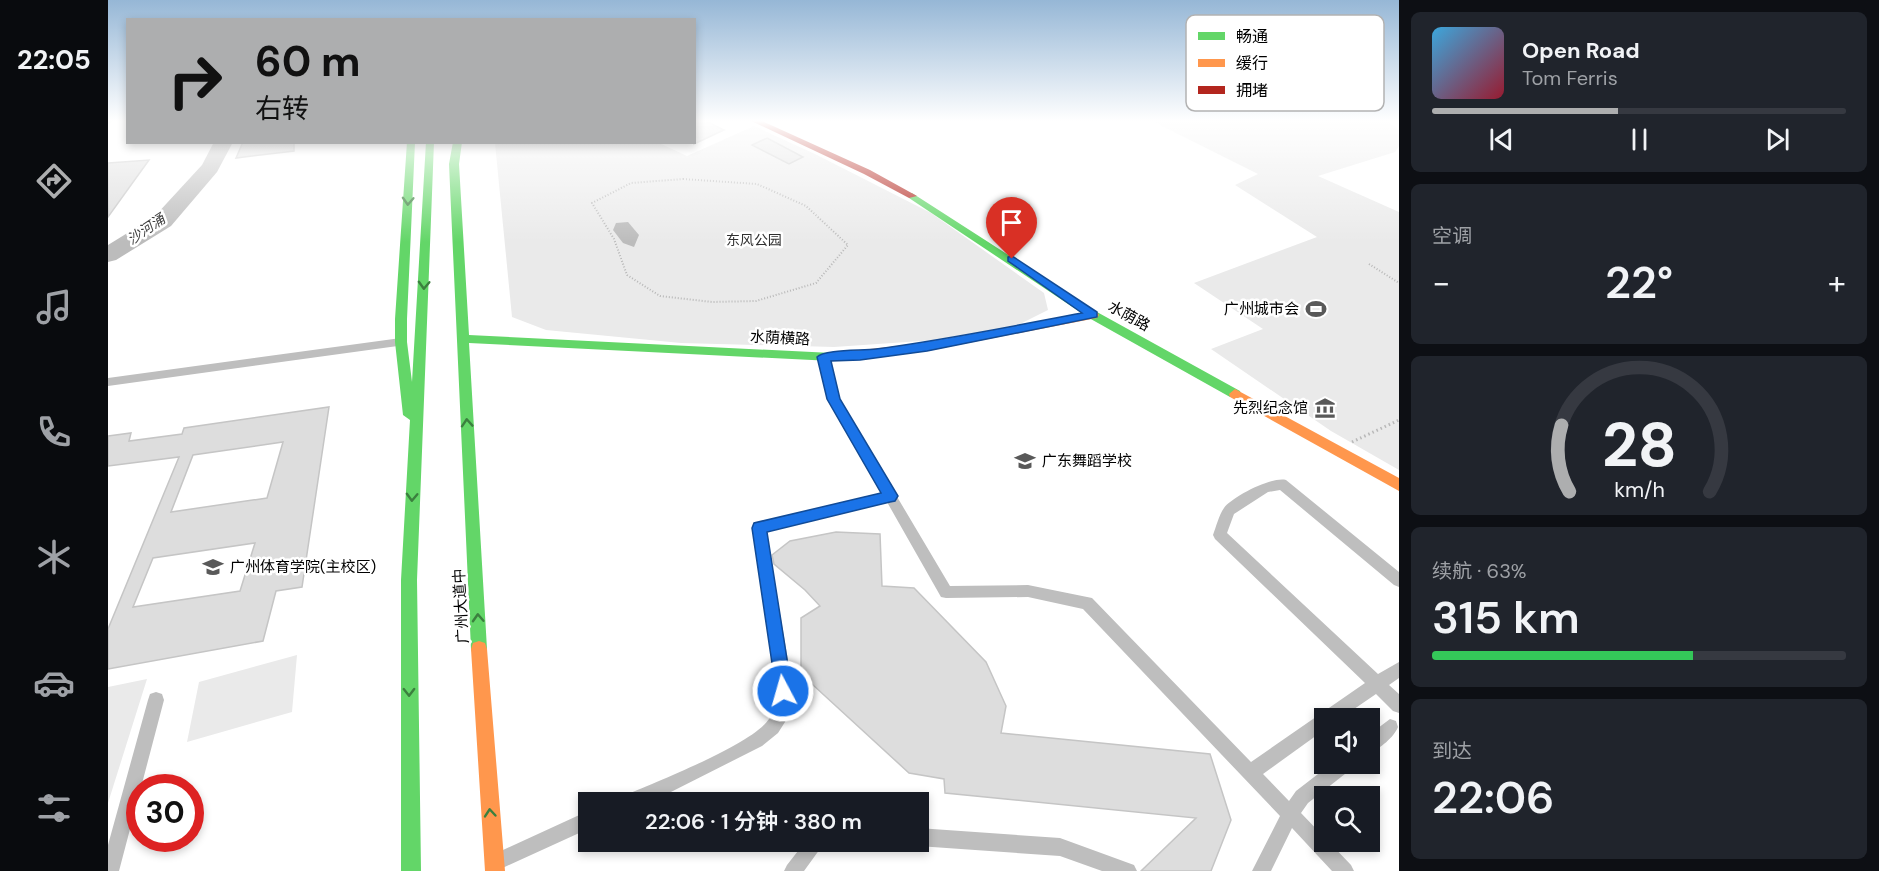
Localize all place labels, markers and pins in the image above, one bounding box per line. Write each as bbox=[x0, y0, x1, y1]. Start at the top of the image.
pin bbox=[986, 197, 1037, 259]
sports icon: 广州城市会 bbox=[1304, 297, 1328, 321]
place label: 广州城市会 bbox=[1224, 299, 1299, 319]
museum icon: 先烈纪念馆 bbox=[1313, 396, 1337, 420]
place label: 先烈纪念馆 bbox=[1233, 398, 1308, 418]
school or university icon: 广东舞蹈学校 bbox=[1013, 449, 1037, 473]
place label: 广东舞蹈学校 bbox=[1042, 451, 1132, 471]
school or university icon: 广州体育学院(主校区) bbox=[201, 555, 225, 579]
place label: 广州体育学院(主校区) bbox=[230, 557, 376, 577]

